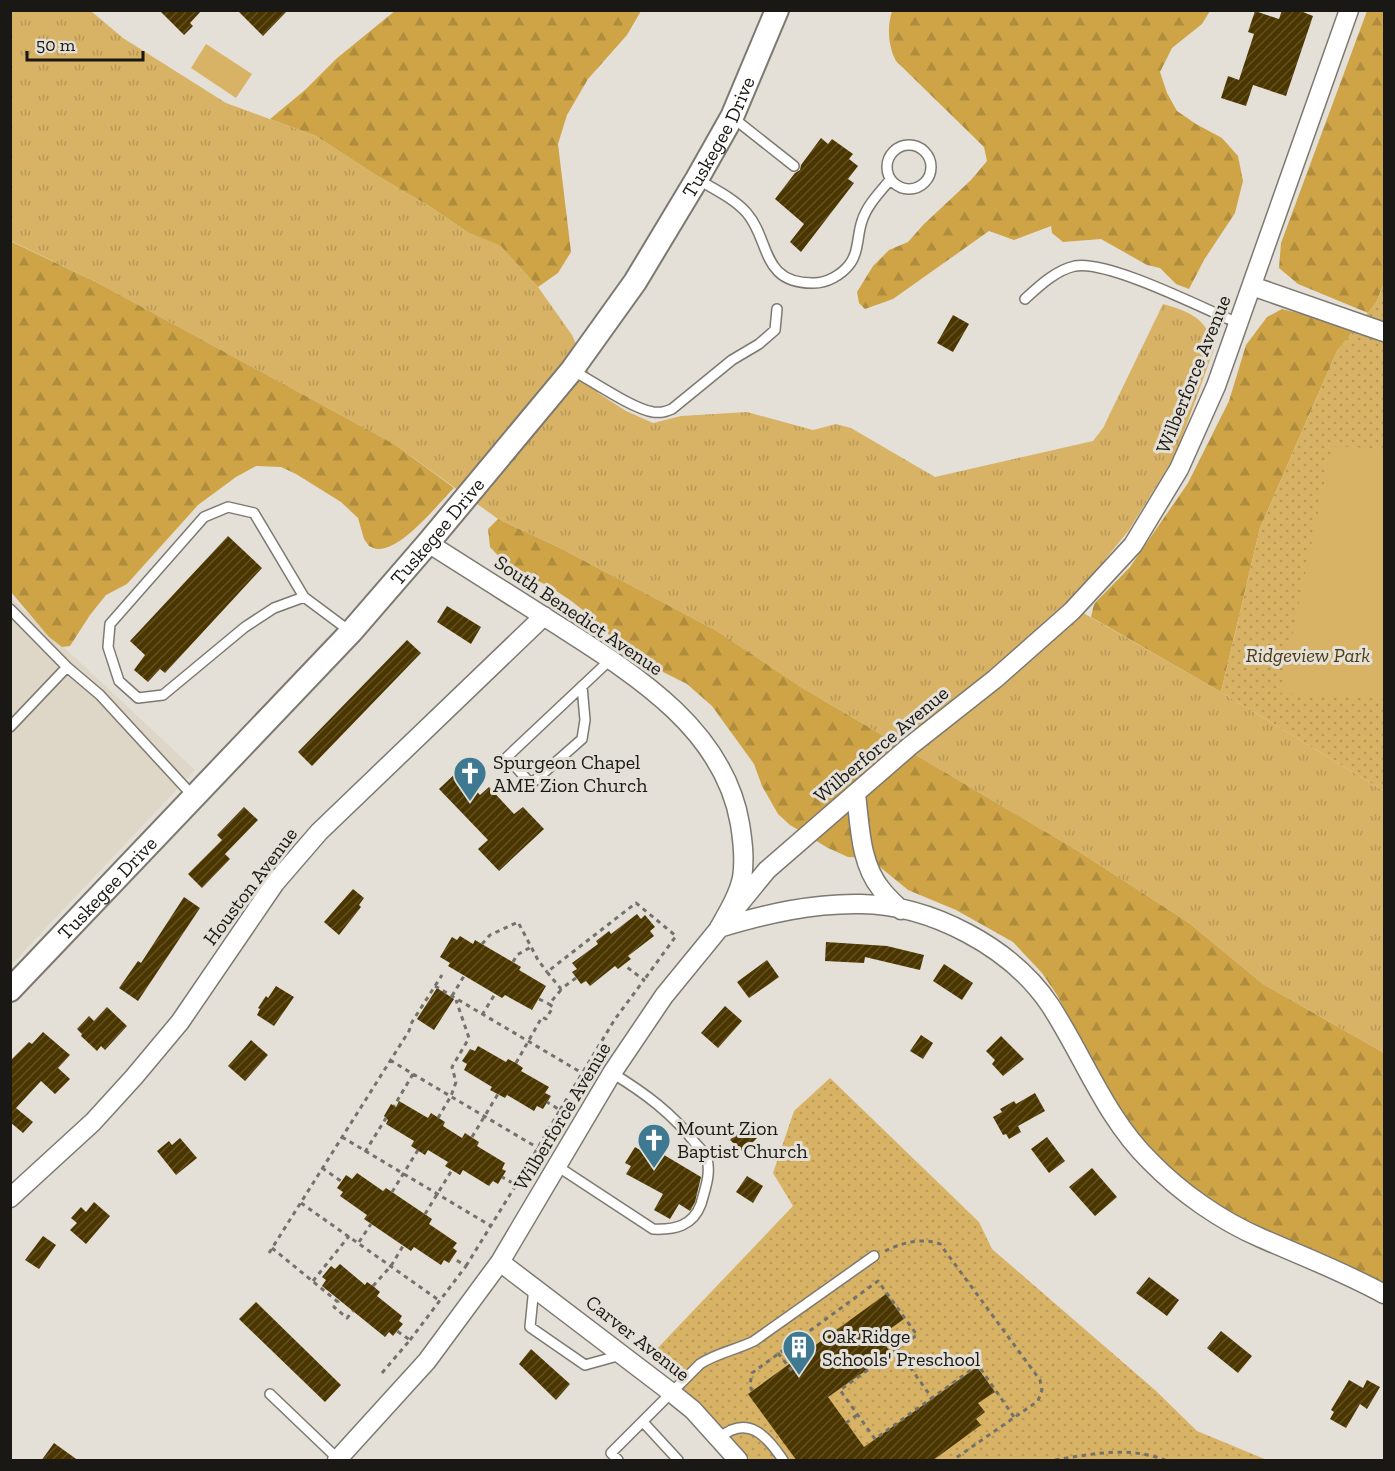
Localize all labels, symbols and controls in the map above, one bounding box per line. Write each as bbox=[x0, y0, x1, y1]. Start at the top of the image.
scale bar bbox=[27, 24, 142, 62]
text: 50 m bbox=[36, 34, 76, 56]
street label: Tuskegee Drive bbox=[677, 73, 760, 202]
street label: Wilberforce Avenue bbox=[1150, 291, 1236, 457]
street label: Tuskegee Drive bbox=[385, 473, 489, 590]
street label: South Benedict Avenue bbox=[490, 550, 668, 680]
park label: Ridgeview Park bbox=[1246, 643, 1370, 667]
street label: Wilberforce Avenue bbox=[809, 681, 953, 807]
place label: Spurgeon Chapel AME Zion Church bbox=[493, 750, 648, 797]
church icon: Spurgeon Chapel AME Zion Church bbox=[452, 755, 488, 802]
street label: Houston Avenue bbox=[198, 822, 302, 950]
street label: Tuskegee Drive bbox=[53, 831, 162, 944]
street label: Wilberforce Avenue bbox=[508, 1038, 616, 1194]
place label: Mount Zion Baptist Church bbox=[677, 1116, 808, 1163]
church icon: Mount Zion Baptist Church bbox=[636, 1122, 672, 1169]
street label: Carver Avenue bbox=[581, 1290, 695, 1386]
place label: Oak Ridge Schools' Preschool bbox=[822, 1324, 980, 1371]
building icon: Oak Ridge Schools' Preschool bbox=[781, 1329, 817, 1376]

